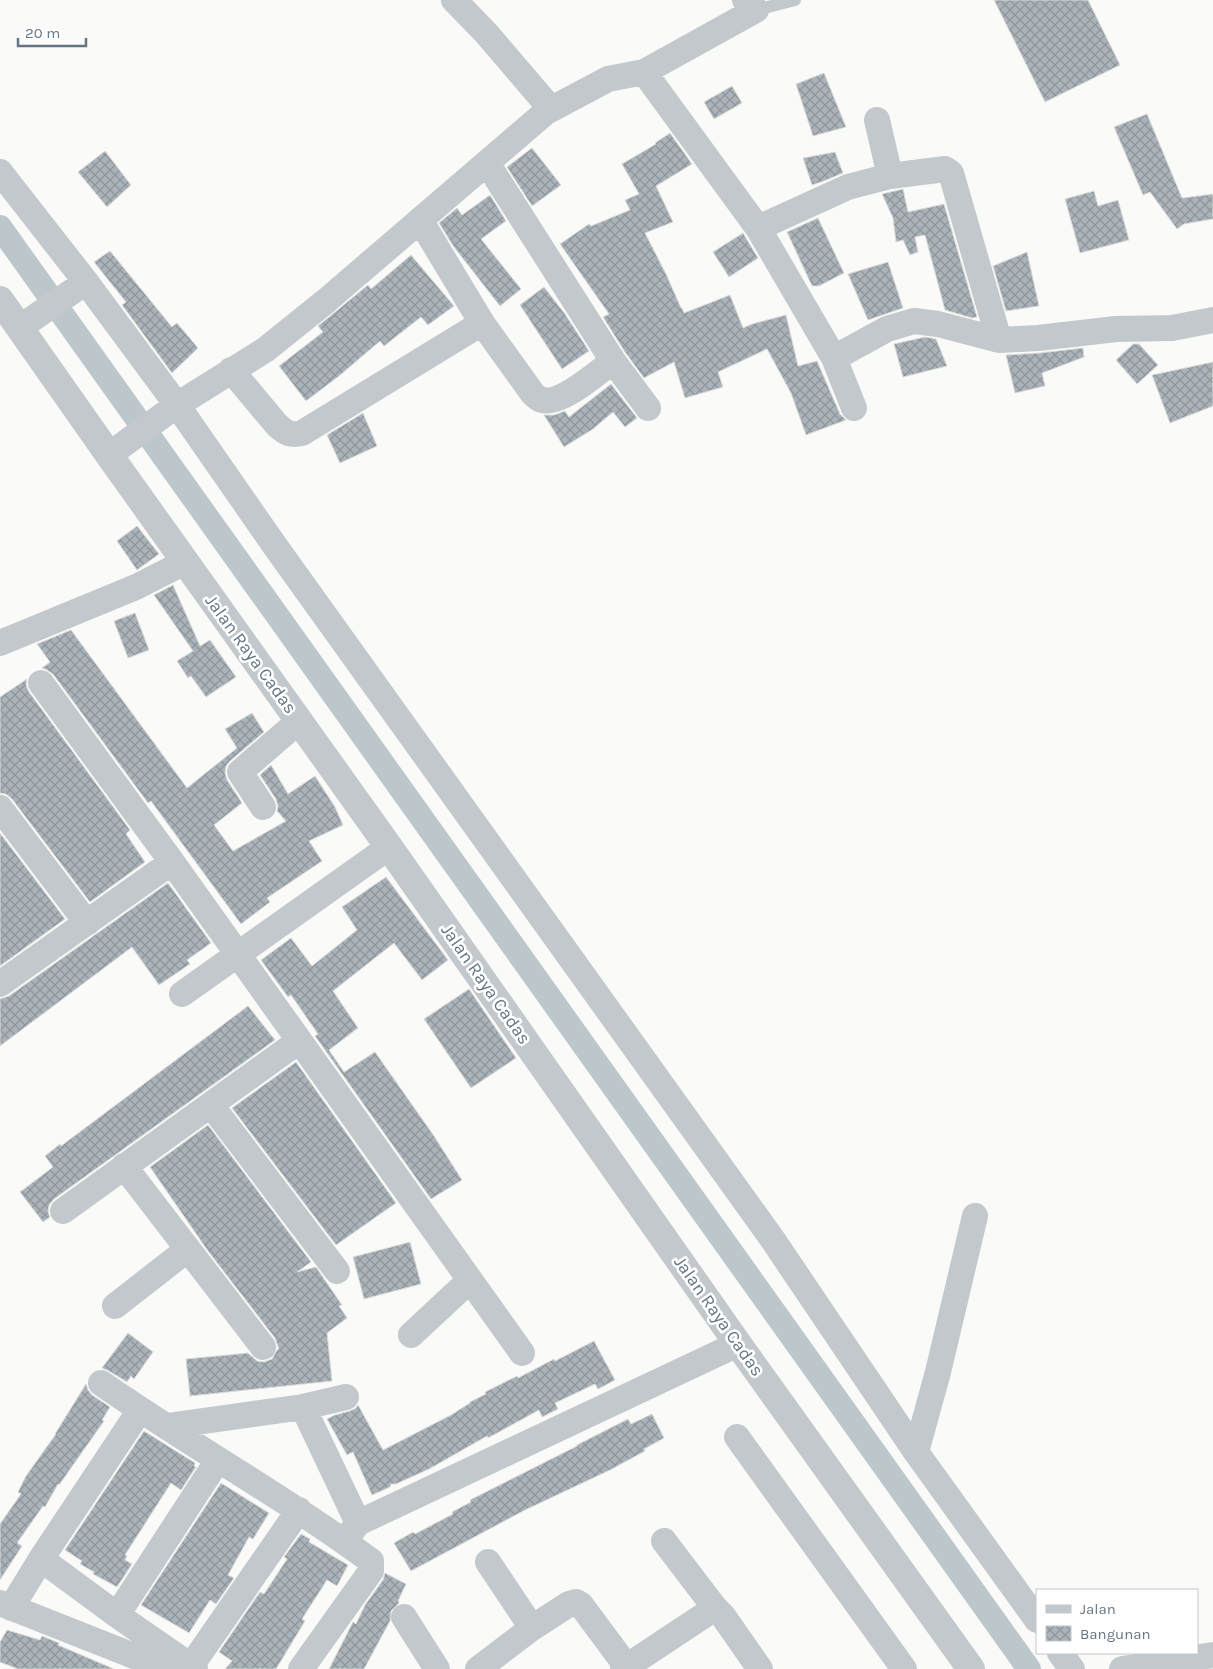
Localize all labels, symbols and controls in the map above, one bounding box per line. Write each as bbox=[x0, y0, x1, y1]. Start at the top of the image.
scale bar bbox=[18, 15, 85, 47]
text: 20 m bbox=[25, 24, 60, 42]
street label: Jalan Raya Cadas bbox=[200, 590, 302, 718]
street label: Jalan Raya Cadas bbox=[436, 920, 536, 1048]
street label: Jalan Raya Cadas bbox=[669, 1252, 769, 1380]
legend bbox=[1036, 1589, 1198, 1654]
text: Jalan bbox=[1080, 1600, 1116, 1618]
text: Bangunan bbox=[1080, 1625, 1151, 1643]

